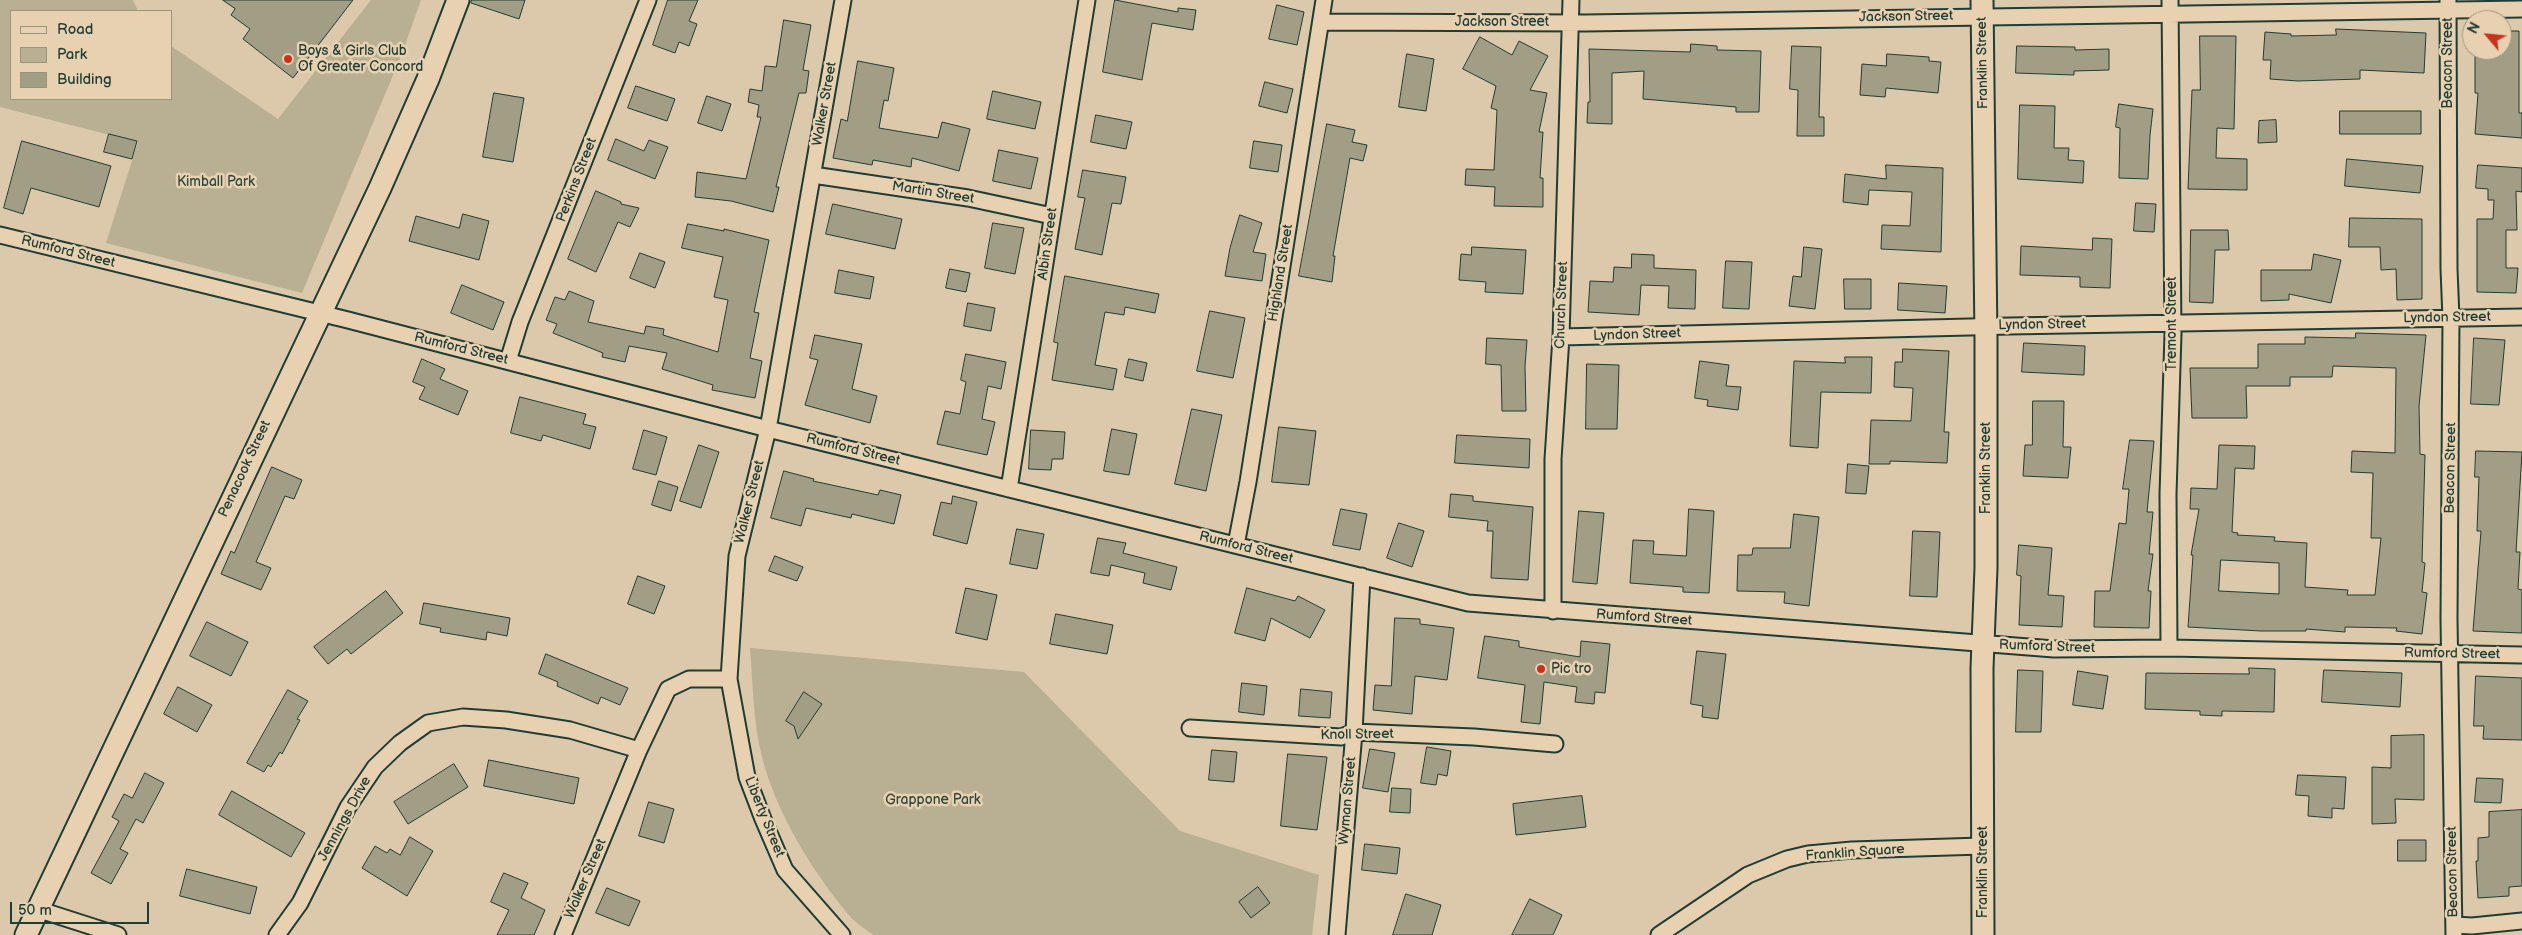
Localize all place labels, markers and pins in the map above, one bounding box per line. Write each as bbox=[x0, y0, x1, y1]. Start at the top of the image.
place label: Boys & Girls Club Of Greater Concord bbox=[298, 43, 423, 75]
marker: Boys & Girls Club Of Greater Concord bbox=[282, 53, 294, 65]
place label: Pic tro bbox=[1551, 661, 1591, 677]
marker: Pic tro bbox=[1535, 663, 1547, 675]

